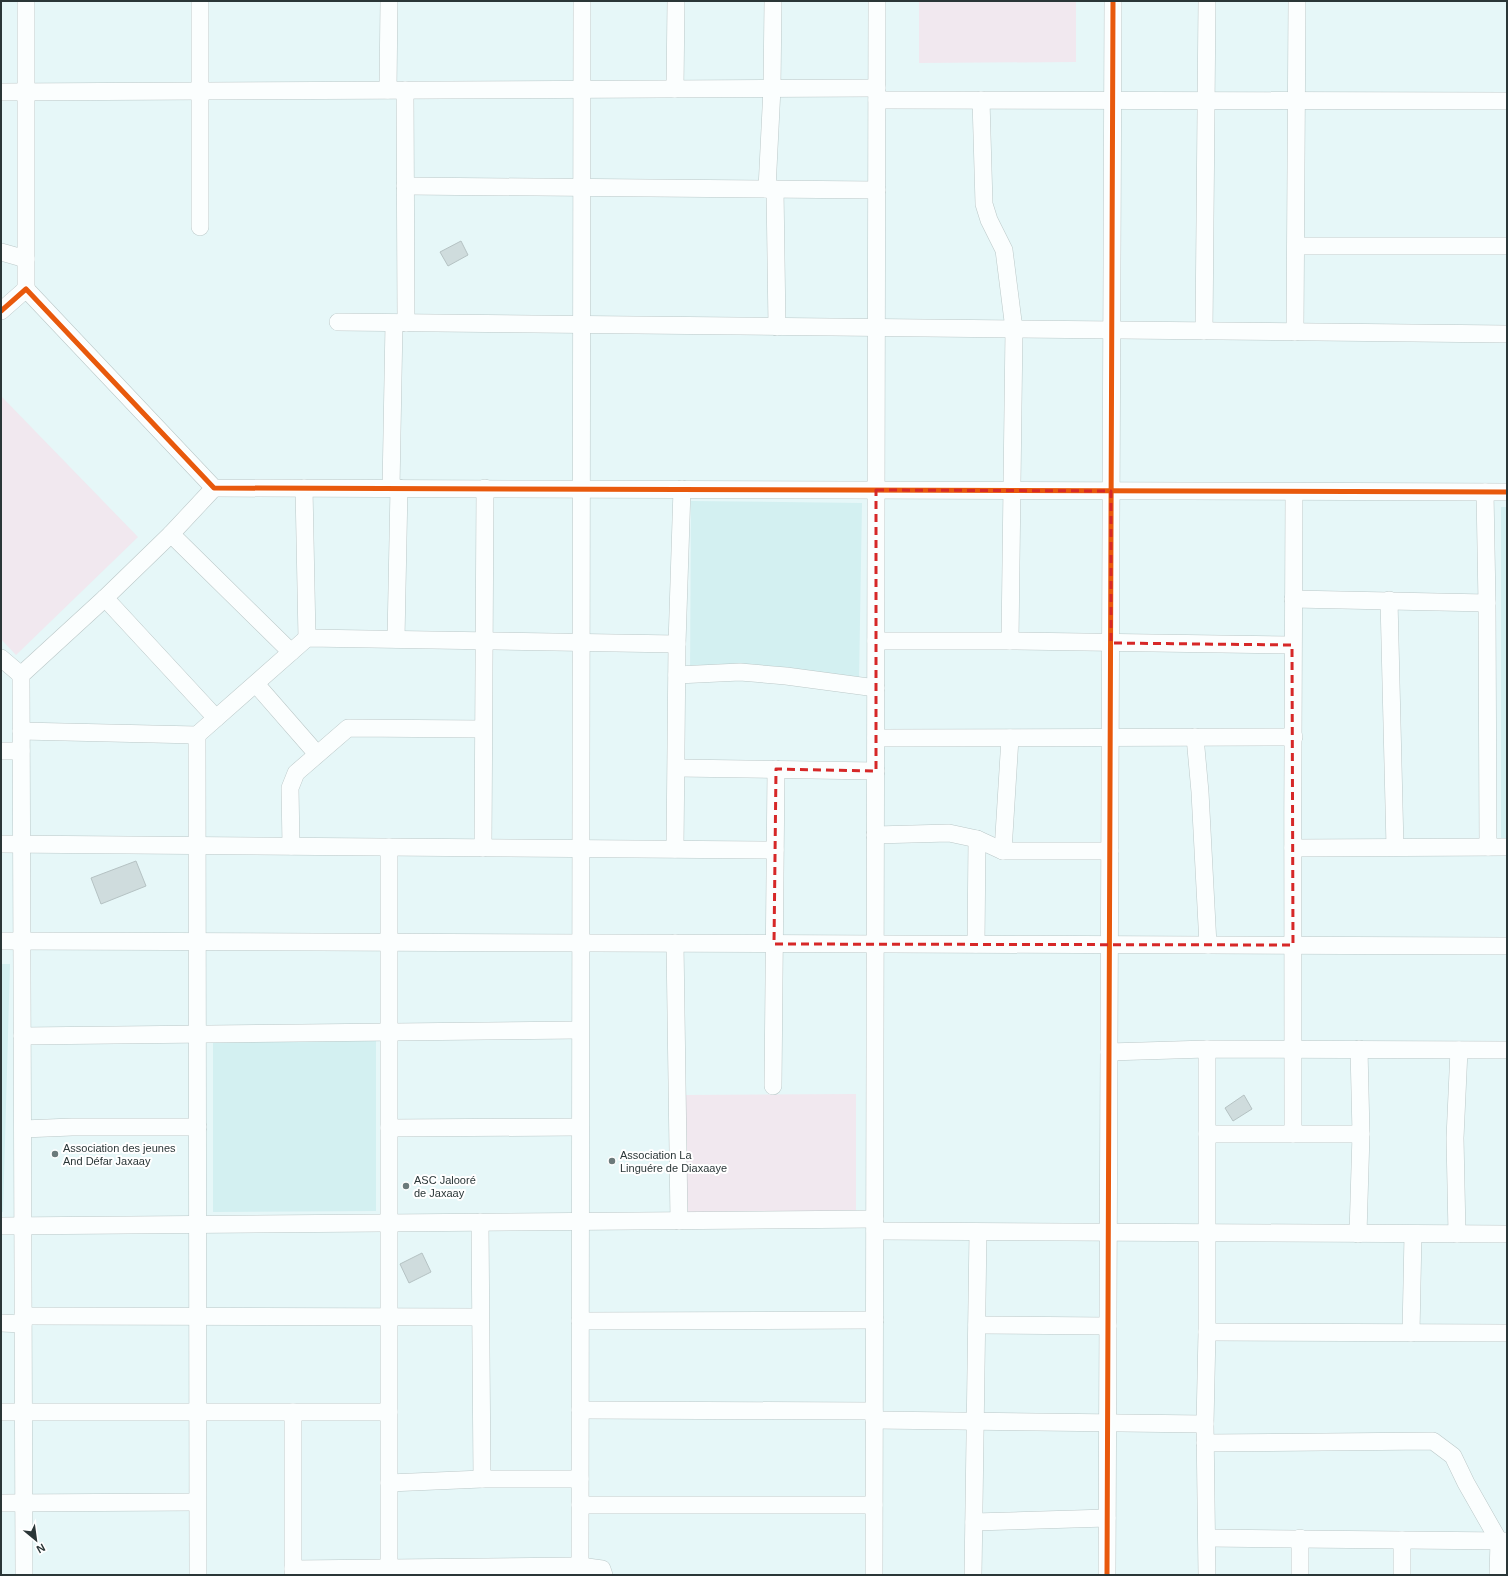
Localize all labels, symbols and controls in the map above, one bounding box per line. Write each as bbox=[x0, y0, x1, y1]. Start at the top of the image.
place label: Association des jeunes And Défar Jaxaay bbox=[63, 1142, 176, 1167]
marker: Association des jeunes And Défar Jaxaay bbox=[50, 1149, 60, 1159]
place label: Association La Linguére de Diaxaaye bbox=[620, 1149, 727, 1174]
marker: Association La Linguére de Diaxaaye bbox=[607, 1156, 617, 1166]
place label: ASC Jalooré de Jaxaay bbox=[414, 1174, 476, 1199]
marker: ASC Jalooré de Jaxaay bbox=[401, 1181, 411, 1191]
north arrow bbox=[16, 1520, 56, 1560]
text: N bbox=[34, 1542, 47, 1556]

